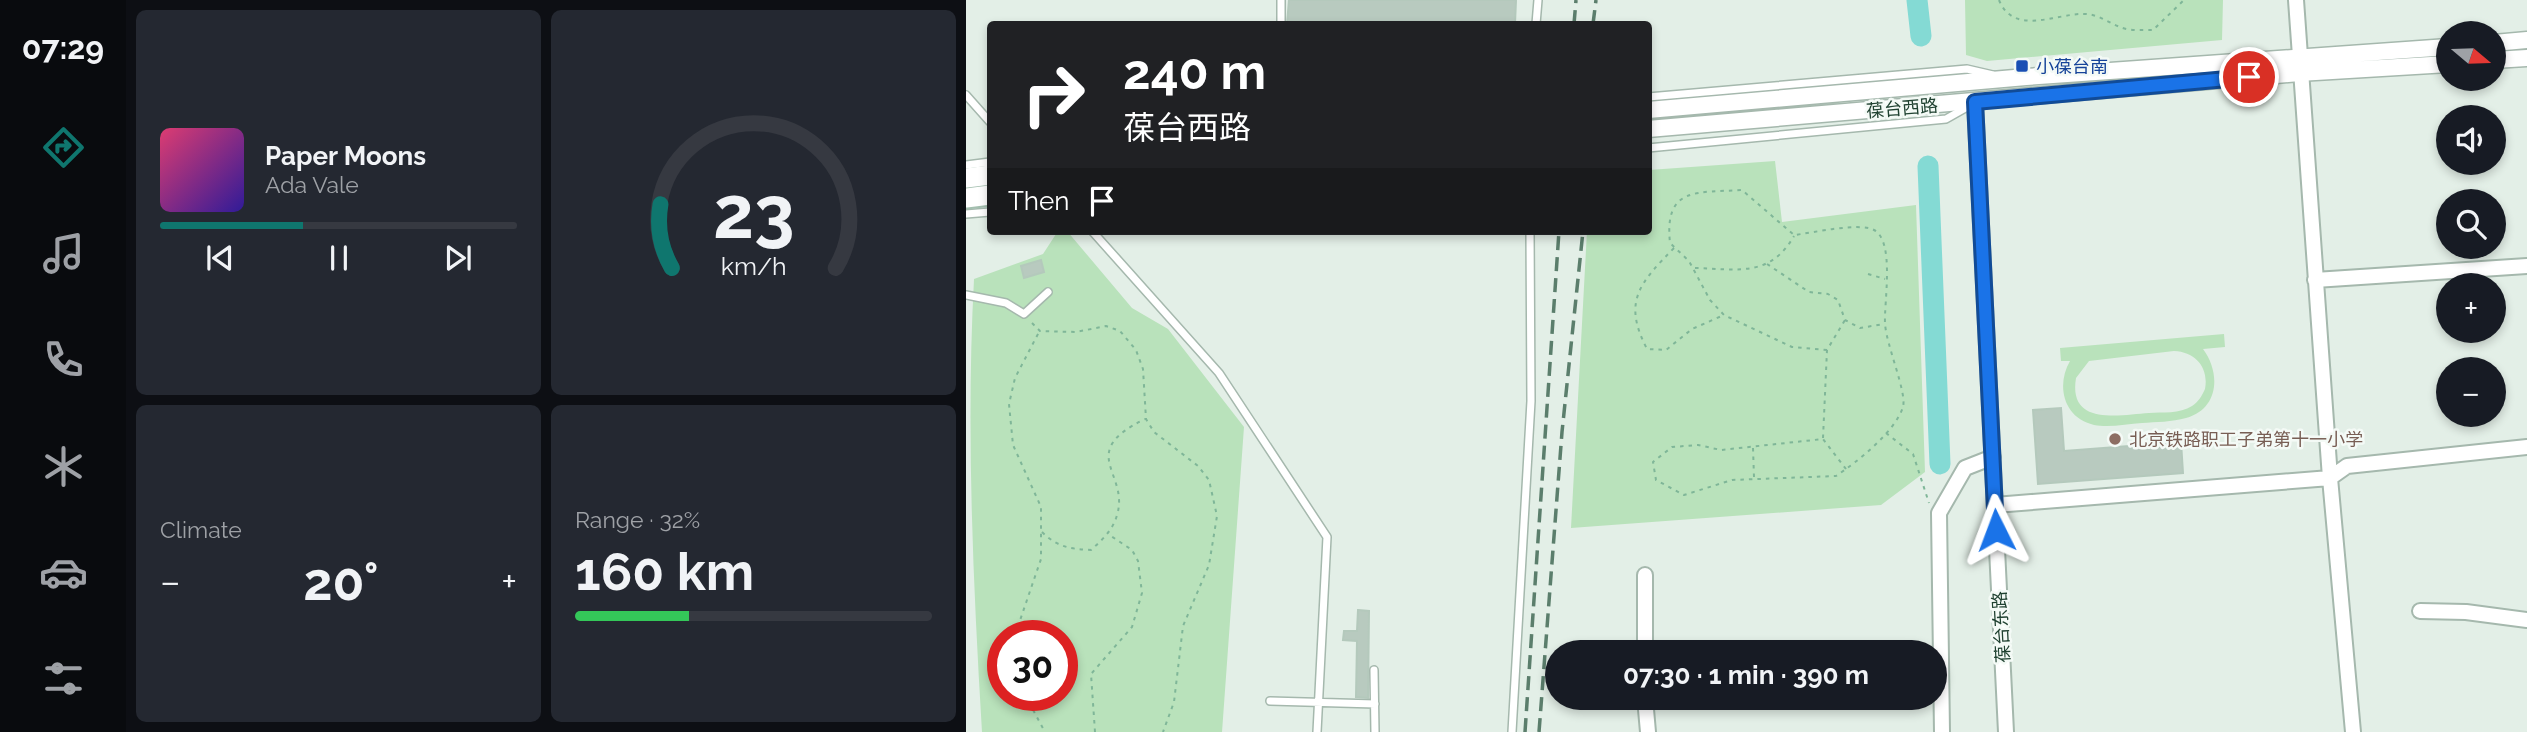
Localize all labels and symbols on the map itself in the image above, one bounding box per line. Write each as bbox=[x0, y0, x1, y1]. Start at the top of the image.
north arrow bbox=[2436, 21, 2506, 91]
pin bbox=[2219, 47, 2279, 107]
place label: 小葆台南 bbox=[2036, 56, 2108, 77]
marker: 小葆台南 bbox=[2014, 58, 2030, 74]
street label: 葆台西路 bbox=[1865, 94, 1939, 122]
place label: 北京铁路职工子弟第十一小学 bbox=[2129, 429, 2363, 450]
marker: 北京铁路职工子弟第十一小学 bbox=[2107, 431, 2123, 447]
position arrow bbox=[1959, 493, 2033, 567]
street label: 葆台东路 bbox=[1989, 590, 2013, 664]
speed limit sign: 30 bbox=[987, 620, 1078, 711]

